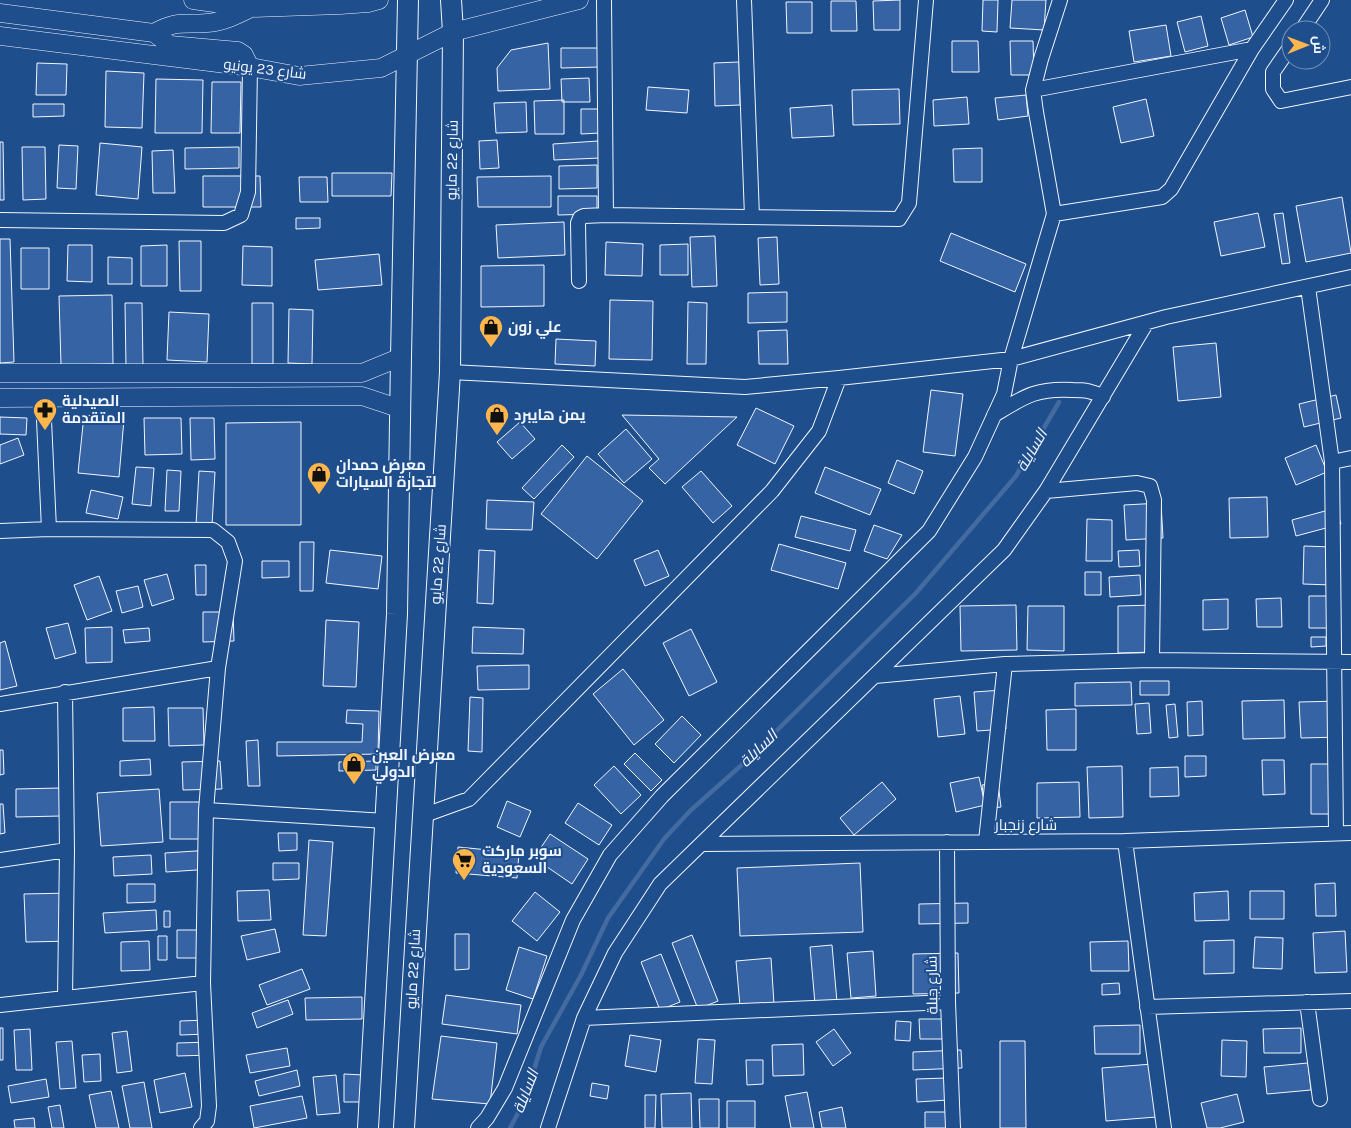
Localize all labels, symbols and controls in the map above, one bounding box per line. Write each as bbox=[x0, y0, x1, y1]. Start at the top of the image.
north arrow bbox=[1281, 20, 1331, 70]
text: ش bbox=[1310, 36, 1327, 54]
street label: شارع 23 يونيو bbox=[222, 55, 308, 85]
street label: شارع 22 مايو bbox=[442, 120, 464, 200]
shop icon: علي زون bbox=[478, 314, 504, 348]
place label: علي زون bbox=[508, 318, 562, 339]
place label: الصيدلية المتقدمة bbox=[62, 392, 126, 427]
pharmacy icon: الصيدلية المتقدمة bbox=[32, 397, 58, 431]
shop icon: يمن هايبرد bbox=[484, 402, 510, 436]
place label: يمن هايبرد bbox=[514, 406, 586, 424]
water label: السايلة bbox=[1012, 424, 1052, 475]
place label: معرض حمدان لتجارة السيارات bbox=[336, 456, 437, 491]
shop icon: معرض حمدان لتجارة السيارات bbox=[306, 461, 332, 495]
street label: شارع 22 مايو bbox=[426, 523, 452, 605]
water label: السايلة bbox=[735, 725, 783, 771]
place label: معرض العين الدولي bbox=[372, 746, 455, 784]
shop icon: معرض العين الدولي bbox=[341, 751, 367, 785]
street label: شارع زنجبار bbox=[994, 816, 1057, 836]
place label: سوبر ماركت السعودية bbox=[482, 842, 562, 877]
supermarket icon: سوبر ماركت السعودية bbox=[451, 847, 477, 881]
street label: شارع 22 مايو bbox=[402, 928, 426, 1010]
street label: شارع جبلة bbox=[922, 955, 944, 1014]
water label: السايلة bbox=[508, 1065, 543, 1116]

